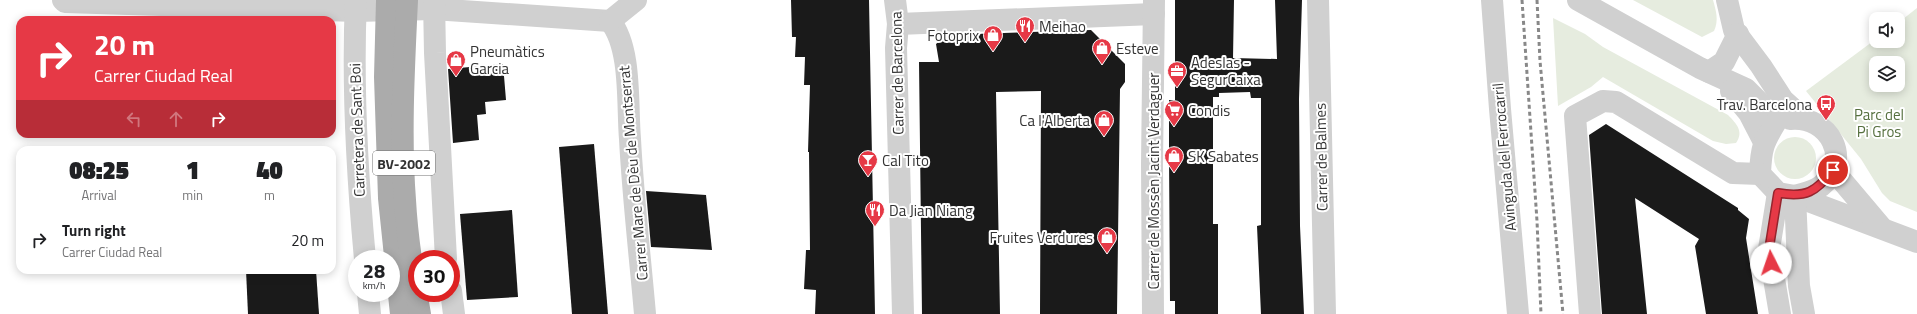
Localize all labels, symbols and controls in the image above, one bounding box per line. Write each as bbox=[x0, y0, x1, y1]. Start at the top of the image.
street label: Carrer de Barcelona bbox=[884, 11, 910, 135]
map controls bbox=[1869, 12, 1905, 92]
button: sound bbox=[1869, 12, 1905, 48]
restaurant icon: Meihao bbox=[1014, 15, 1036, 43]
place label: Meihao bbox=[1039, 15, 1086, 38]
text: 20 m bbox=[94, 23, 155, 66]
place label: Fotoprix bbox=[927, 24, 979, 47]
shop icon: Fotoprix bbox=[982, 24, 1004, 52]
icon: right bbox=[28, 32, 80, 84]
shop icon: Esteve bbox=[1091, 37, 1113, 65]
place label: Esteve bbox=[1116, 37, 1159, 60]
place label: Pneumàtics Garcia bbox=[470, 40, 545, 80]
shop icon: Pneumàtics Garcia bbox=[445, 49, 467, 77]
place label: Adeslas - SegurCaixa bbox=[1191, 51, 1261, 91]
button: layers bbox=[1869, 56, 1905, 92]
office icon: Adeslas - SegurCaixa bbox=[1166, 60, 1188, 88]
text: Carrer Ciudad Real bbox=[94, 62, 233, 89]
street label: Carretera de Sant Boi bbox=[343, 63, 371, 197]
street label: Carrer Mare de Dèu de Montserrat bbox=[612, 64, 654, 281]
street label: Carrer de Mossèn Jacint Verdaguer bbox=[1142, 72, 1165, 290]
street label: Avinguda del Ferrocarril bbox=[1486, 82, 1522, 232]
place label: Trav. Barcelona bbox=[1717, 93, 1812, 116]
bus stop icon: Trav. Barcelona bbox=[1815, 93, 1837, 121]
supermarket icon: Condis bbox=[1163, 99, 1185, 127]
place label: Condis bbox=[1188, 99, 1230, 122]
street label: Carrer de Balmes bbox=[1309, 103, 1333, 211]
park label: Parc del Pi Gros bbox=[1854, 103, 1904, 143]
icon: left bbox=[123, 108, 145, 130]
icon: ahead bbox=[165, 108, 187, 130]
icon: right bbox=[207, 108, 229, 130]
place label: Ca l'Alberta bbox=[1019, 109, 1090, 132]
shop icon: Ca l'Alberta bbox=[1093, 109, 1115, 137]
shop icon: SK Sabates bbox=[1163, 145, 1185, 173]
place label: SK Sabates bbox=[1188, 145, 1259, 168]
bar icon: Cal Tito bbox=[857, 149, 879, 177]
place label: Cal Tito bbox=[882, 149, 929, 172]
road number: BV-2002 bbox=[373, 151, 435, 175]
text: 08:25 bbox=[69, 152, 129, 188]
text: 1 bbox=[186, 152, 199, 188]
text: 40 bbox=[256, 152, 283, 188]
pin bbox=[1816, 153, 1850, 187]
icon: arrive bbox=[1822, 159, 1844, 181]
text: Arrival bbox=[82, 185, 117, 205]
text: min bbox=[182, 185, 203, 205]
text: m bbox=[264, 185, 275, 205]
restaurant icon: Da Jian Niang bbox=[864, 199, 886, 227]
place label: Da Jian Niang bbox=[889, 199, 973, 222]
text: Turn right bbox=[62, 219, 126, 242]
place label: Fruites Verdures bbox=[990, 226, 1093, 249]
shop icon: Fruites Verdures bbox=[1096, 226, 1118, 254]
icon: right bbox=[28, 229, 50, 251]
text: 20 m bbox=[291, 229, 324, 252]
text: Carrer Ciudad Real bbox=[62, 242, 162, 262]
position arrow bbox=[1750, 242, 1792, 284]
speed limit sign: 30 bbox=[408, 250, 460, 302]
text: 28 bbox=[363, 255, 385, 286]
text: km/h bbox=[363, 278, 385, 293]

